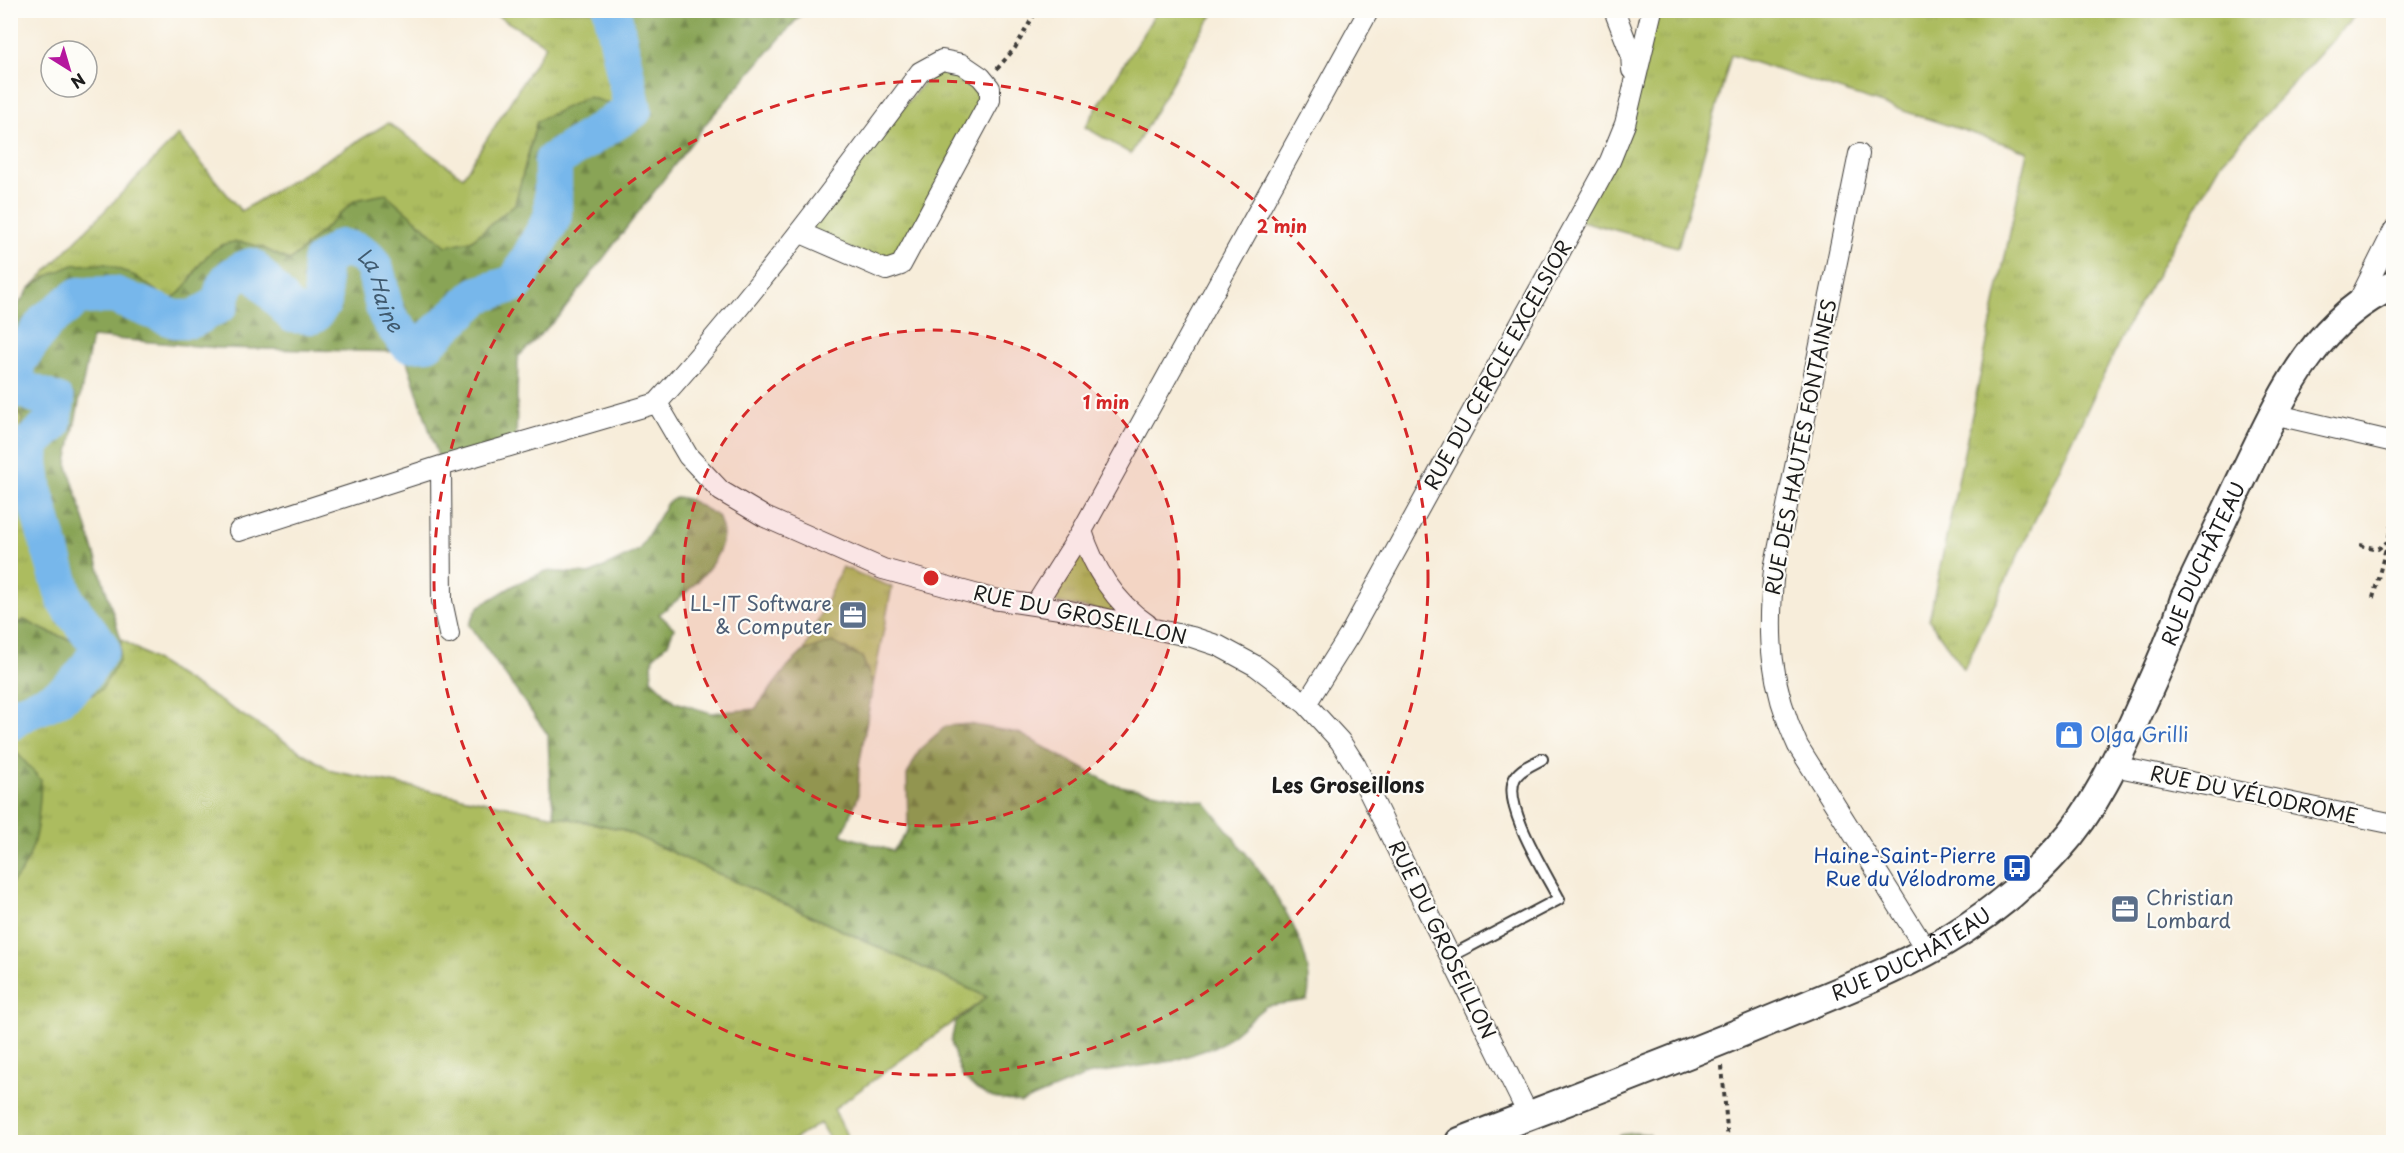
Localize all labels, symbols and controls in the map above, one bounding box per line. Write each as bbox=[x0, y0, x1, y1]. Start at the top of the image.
north arrow bbox=[39, 39, 99, 99]
text: N bbox=[66, 68, 91, 95]
text: 2 min bbox=[1257, 212, 1307, 239]
street label: RUE DU CERCLE EXCELSIOR bbox=[1416, 234, 1578, 495]
water label: La Haine bbox=[352, 238, 413, 340]
street label: RUE DES HAUTES FONTAINES bbox=[1757, 296, 1843, 597]
text: 1 min bbox=[1083, 388, 1129, 415]
street label: RUE DUCHÂTEAU bbox=[2153, 476, 2252, 650]
centre of rings bbox=[921, 568, 941, 588]
street label: RUE DU GROSEILLON bbox=[971, 577, 1190, 651]
place label: LL-IT Software & Computer bbox=[690, 588, 833, 641]
office icon: LL-IT Software & Computer bbox=[837, 599, 869, 631]
shop icon: Olga Grilli bbox=[2053, 719, 2085, 751]
place label: Olga Grilli bbox=[2090, 719, 2189, 749]
street label: RUE DU VÉLODROME bbox=[2148, 757, 2361, 831]
district label: Les Groseillons bbox=[1271, 768, 1425, 800]
street label: RUE DU GROSEILLON bbox=[1382, 835, 1504, 1044]
place label: Haine-Saint-Pierre Rue du Vélodrome bbox=[1814, 840, 1996, 893]
bus stop icon: Haine-Saint-Pierre Rue du Vélodrome bbox=[2001, 852, 2033, 884]
place label: Christian Lombard bbox=[2146, 882, 2234, 935]
office icon: Christian Lombard bbox=[2109, 893, 2141, 925]
street label: RUE DUCHÂTEAU bbox=[1827, 900, 1997, 1008]

